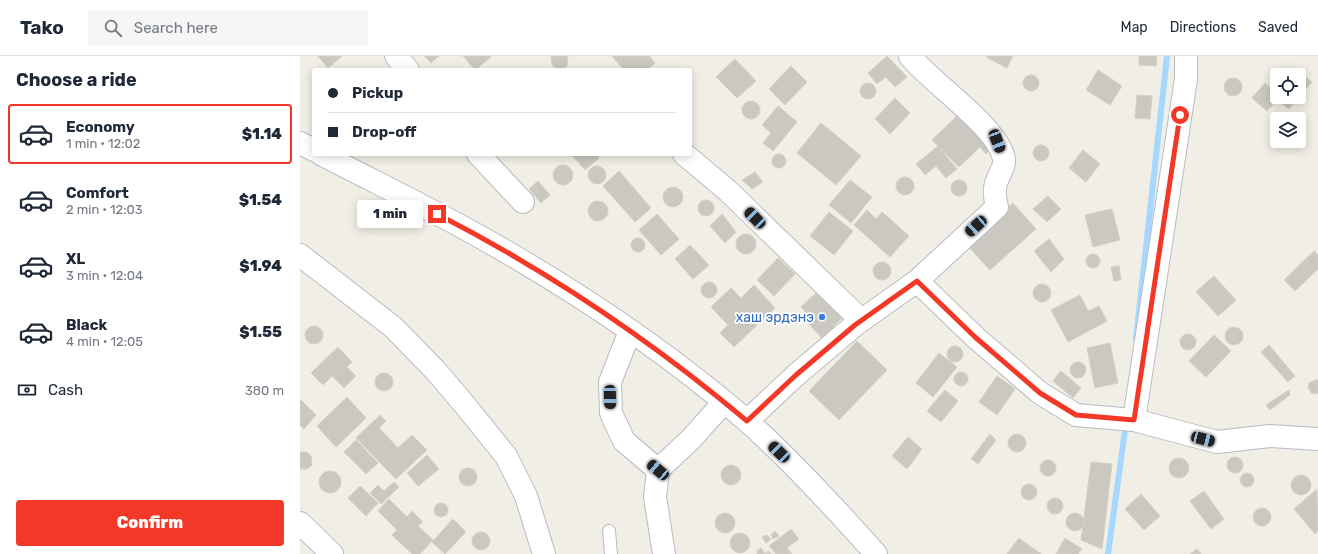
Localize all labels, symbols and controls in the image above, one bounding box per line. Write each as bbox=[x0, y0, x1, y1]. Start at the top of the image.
search box bbox=[88, 10, 368, 46]
text: Tako bbox=[20, 16, 64, 39]
icon: search bbox=[102, 17, 124, 39]
text: Search here bbox=[134, 19, 218, 37]
text: Map bbox=[1121, 19, 1148, 36]
text: Directions bbox=[1170, 19, 1236, 36]
text: Saved bbox=[1258, 19, 1298, 36]
map controls bbox=[1270, 68, 1306, 148]
button: locate bbox=[1270, 68, 1306, 104]
text: Choose a ride bbox=[16, 69, 137, 91]
text: Pickup bbox=[352, 84, 403, 102]
route start bbox=[1171, 106, 1189, 124]
button: layers bbox=[1270, 112, 1306, 148]
icon: car bbox=[18, 116, 54, 152]
text: Economy bbox=[66, 118, 135, 136]
text: Drop-off bbox=[352, 123, 416, 141]
text: $1.14 bbox=[242, 125, 282, 143]
car bbox=[987, 128, 1007, 154]
text: 1 min · 12:02 bbox=[66, 136, 140, 151]
icon: car bbox=[18, 182, 54, 218]
text: Comfort bbox=[66, 184, 129, 202]
text: $1.54 bbox=[239, 191, 282, 209]
callout: 1 min bbox=[357, 200, 423, 228]
text: 2 min · 12:03 bbox=[66, 202, 143, 217]
route end bbox=[428, 205, 446, 223]
car bbox=[742, 205, 768, 231]
text: 1 min bbox=[373, 206, 407, 221]
car bbox=[963, 214, 989, 238]
icon: car bbox=[18, 248, 54, 284]
text: XL bbox=[66, 250, 85, 268]
text: $1.94 bbox=[239, 257, 282, 275]
text: 3 min · 12:04 bbox=[66, 268, 143, 283]
place label: хаш эрдэнэ bbox=[736, 309, 814, 326]
marker: хаш эрдэнэ bbox=[817, 312, 827, 322]
icon: car bbox=[18, 314, 54, 350]
text: Black bbox=[66, 316, 107, 334]
text: $1.55 bbox=[239, 323, 282, 341]
text: 4 min · 12:05 bbox=[66, 334, 143, 349]
icon: cash bbox=[16, 379, 38, 401]
text: Cash bbox=[48, 381, 83, 399]
text: 380 m bbox=[245, 383, 284, 398]
car bbox=[604, 385, 616, 409]
car bbox=[1190, 430, 1216, 448]
car bbox=[766, 439, 792, 465]
car bbox=[645, 458, 671, 482]
button: Confirm bbox=[16, 500, 284, 546]

